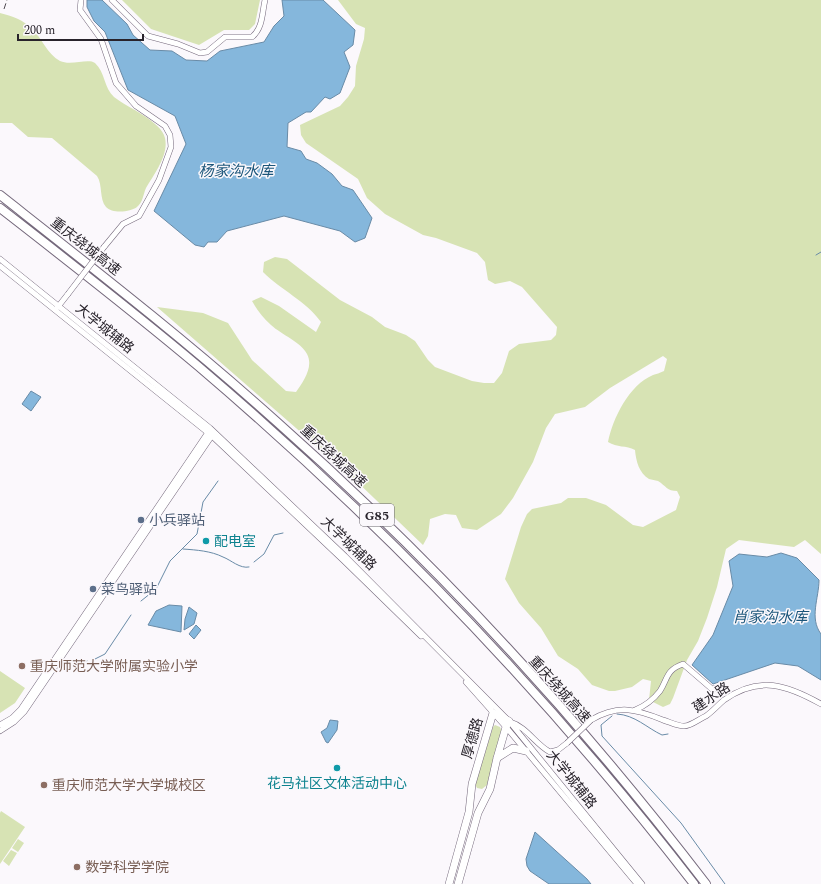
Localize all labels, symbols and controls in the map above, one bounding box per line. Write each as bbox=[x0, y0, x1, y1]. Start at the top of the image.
scale bar bbox=[18, 16, 143, 42]
text: 200 m bbox=[24, 21, 55, 40]
water label: 杨家沟水库 bbox=[198, 160, 276, 183]
street label: 重庆绕城高速 bbox=[46, 212, 125, 281]
street label: 大学城辅路 bbox=[71, 298, 138, 359]
street label: 重庆绕城高速 bbox=[296, 420, 372, 493]
road number: G85 bbox=[360, 504, 394, 526]
place label: 小兵驿站 bbox=[149, 510, 205, 531]
street label: 大学城辅路 bbox=[316, 511, 381, 575]
marker: 小兵驿站 bbox=[136, 515, 146, 525]
place label: 配电室 bbox=[214, 531, 256, 552]
marker: 配电室 bbox=[201, 536, 211, 546]
place label: 菜鸟驿站 bbox=[101, 579, 157, 600]
marker: 菜鸟驿站 bbox=[88, 584, 98, 594]
water label: 肖家沟水库 bbox=[732, 606, 810, 629]
street label: 重庆绕城高速 bbox=[524, 651, 596, 728]
place label: 重庆师范大学附属实验小学 bbox=[30, 656, 198, 677]
marker: 重庆师范大学附属实验小学 bbox=[17, 661, 27, 671]
street label: 建水路 bbox=[688, 677, 735, 718]
street label: 厚德路 bbox=[457, 715, 488, 761]
street label: 大学城辅路 bbox=[541, 746, 602, 813]
marker: 花马社区文体活动中心 bbox=[332, 763, 342, 773]
place label: 花马社区文体活动中心 bbox=[267, 773, 407, 794]
place label: 重庆师范大学大学城校区 bbox=[52, 775, 206, 796]
marker: 重庆师范大学大学城校区 bbox=[39, 780, 49, 790]
place label: 数学科学学院 bbox=[85, 857, 169, 878]
marker: 数学科学学院 bbox=[72, 862, 82, 872]

